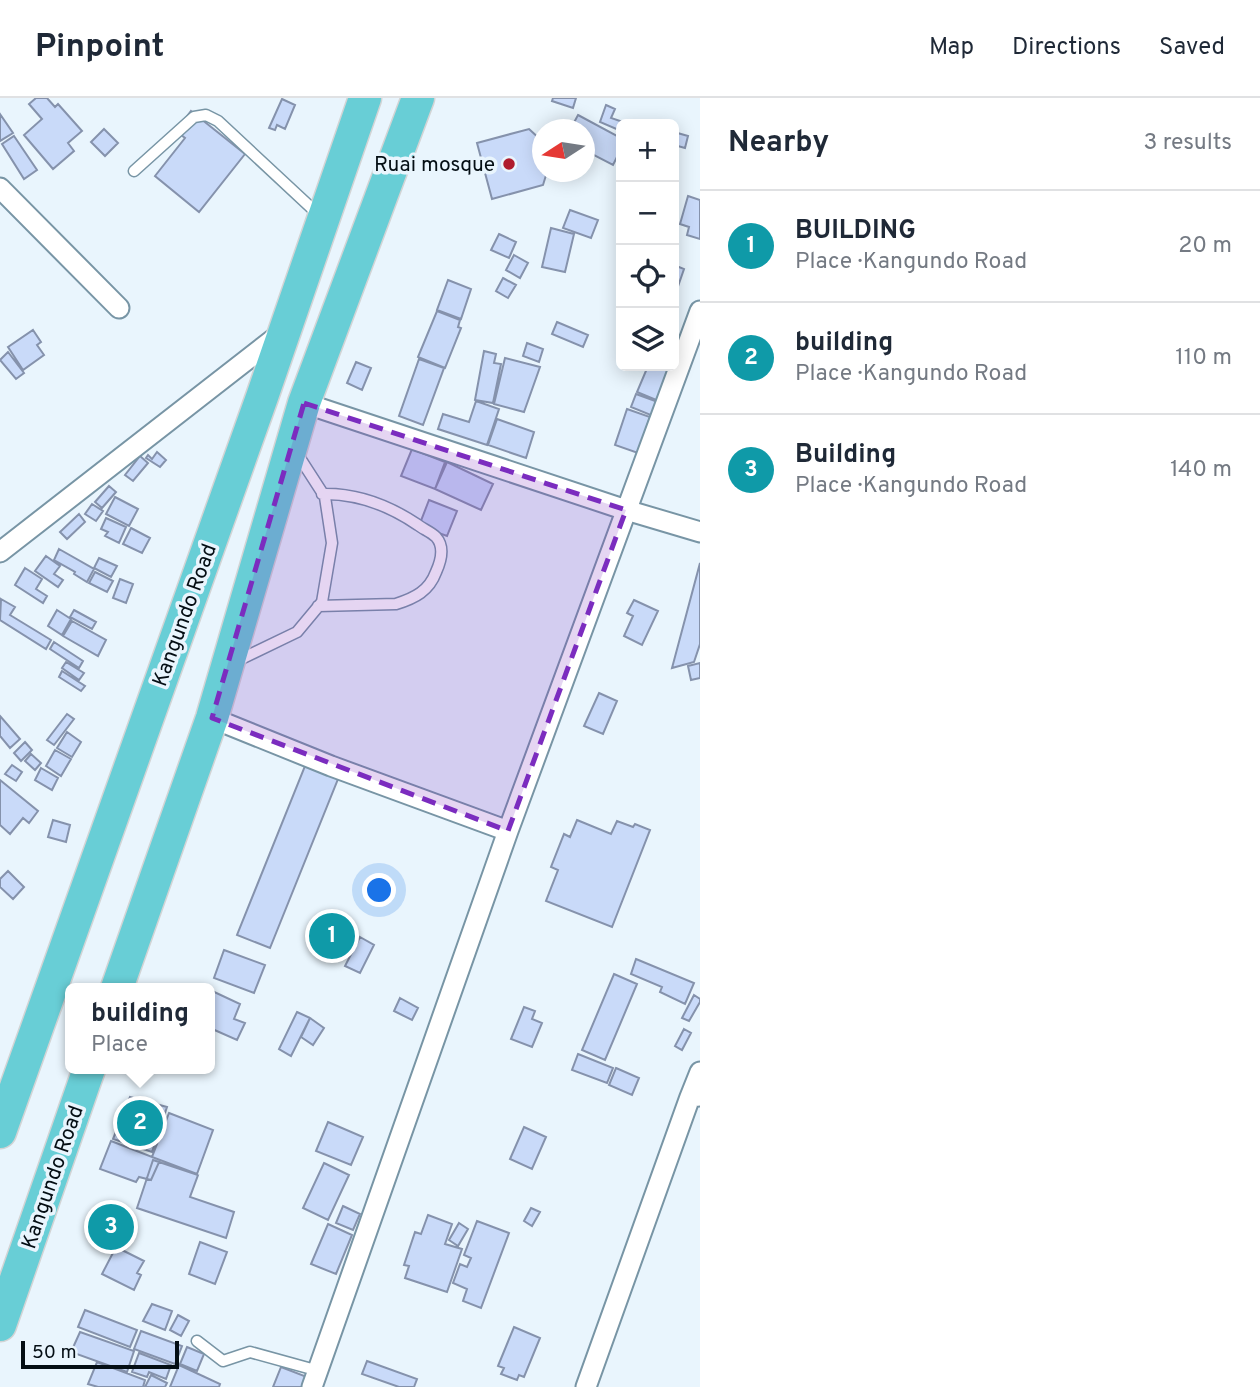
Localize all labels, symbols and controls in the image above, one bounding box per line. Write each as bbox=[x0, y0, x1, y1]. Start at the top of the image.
text: Pinpoint bbox=[35, 27, 164, 69]
text: Map bbox=[929, 33, 974, 63]
text: Directions bbox=[1012, 33, 1121, 63]
text: Saved bbox=[1159, 33, 1225, 63]
north arrow bbox=[532, 119, 595, 182]
map controls bbox=[616, 119, 679, 371]
button: + bbox=[616, 119, 679, 182]
text: Nearby bbox=[728, 125, 829, 162]
text: 3 results bbox=[1143, 129, 1232, 158]
place label: Ruai mosque bbox=[374, 152, 495, 179]
marker: Ruai mosque bbox=[501, 156, 517, 172]
button: − bbox=[616, 182, 679, 245]
text: BUILDING bbox=[795, 215, 916, 248]
text: 1 bbox=[746, 232, 756, 261]
text: 20 m bbox=[1178, 232, 1232, 261]
button: locate bbox=[616, 245, 679, 308]
text: Place · Kangundo Road bbox=[795, 248, 1027, 277]
button: layers bbox=[616, 308, 679, 371]
text: building bbox=[795, 327, 893, 360]
text: 2 bbox=[744, 344, 758, 373]
text: 110 m bbox=[1175, 344, 1232, 373]
text: Place · Kangundo Road bbox=[795, 360, 1027, 389]
text: Building bbox=[795, 439, 896, 472]
text: 3 bbox=[744, 456, 758, 485]
text: 140 m bbox=[1170, 456, 1232, 485]
text: Place · Kangundo Road bbox=[795, 472, 1027, 501]
street label: Kangundo Road bbox=[147, 540, 224, 691]
your location bbox=[362, 873, 396, 907]
pin: 1 bbox=[309, 910, 355, 962]
popup bbox=[65, 983, 215, 1074]
text: building bbox=[91, 998, 189, 1031]
text: Place bbox=[91, 1031, 148, 1060]
pin: 2 bbox=[117, 1097, 163, 1149]
street label: Kangundo Road bbox=[16, 1102, 91, 1253]
pin: 3 bbox=[88, 1201, 134, 1253]
scale bar bbox=[21, 1338, 178, 1370]
text: 50 m bbox=[32, 1341, 77, 1365]

